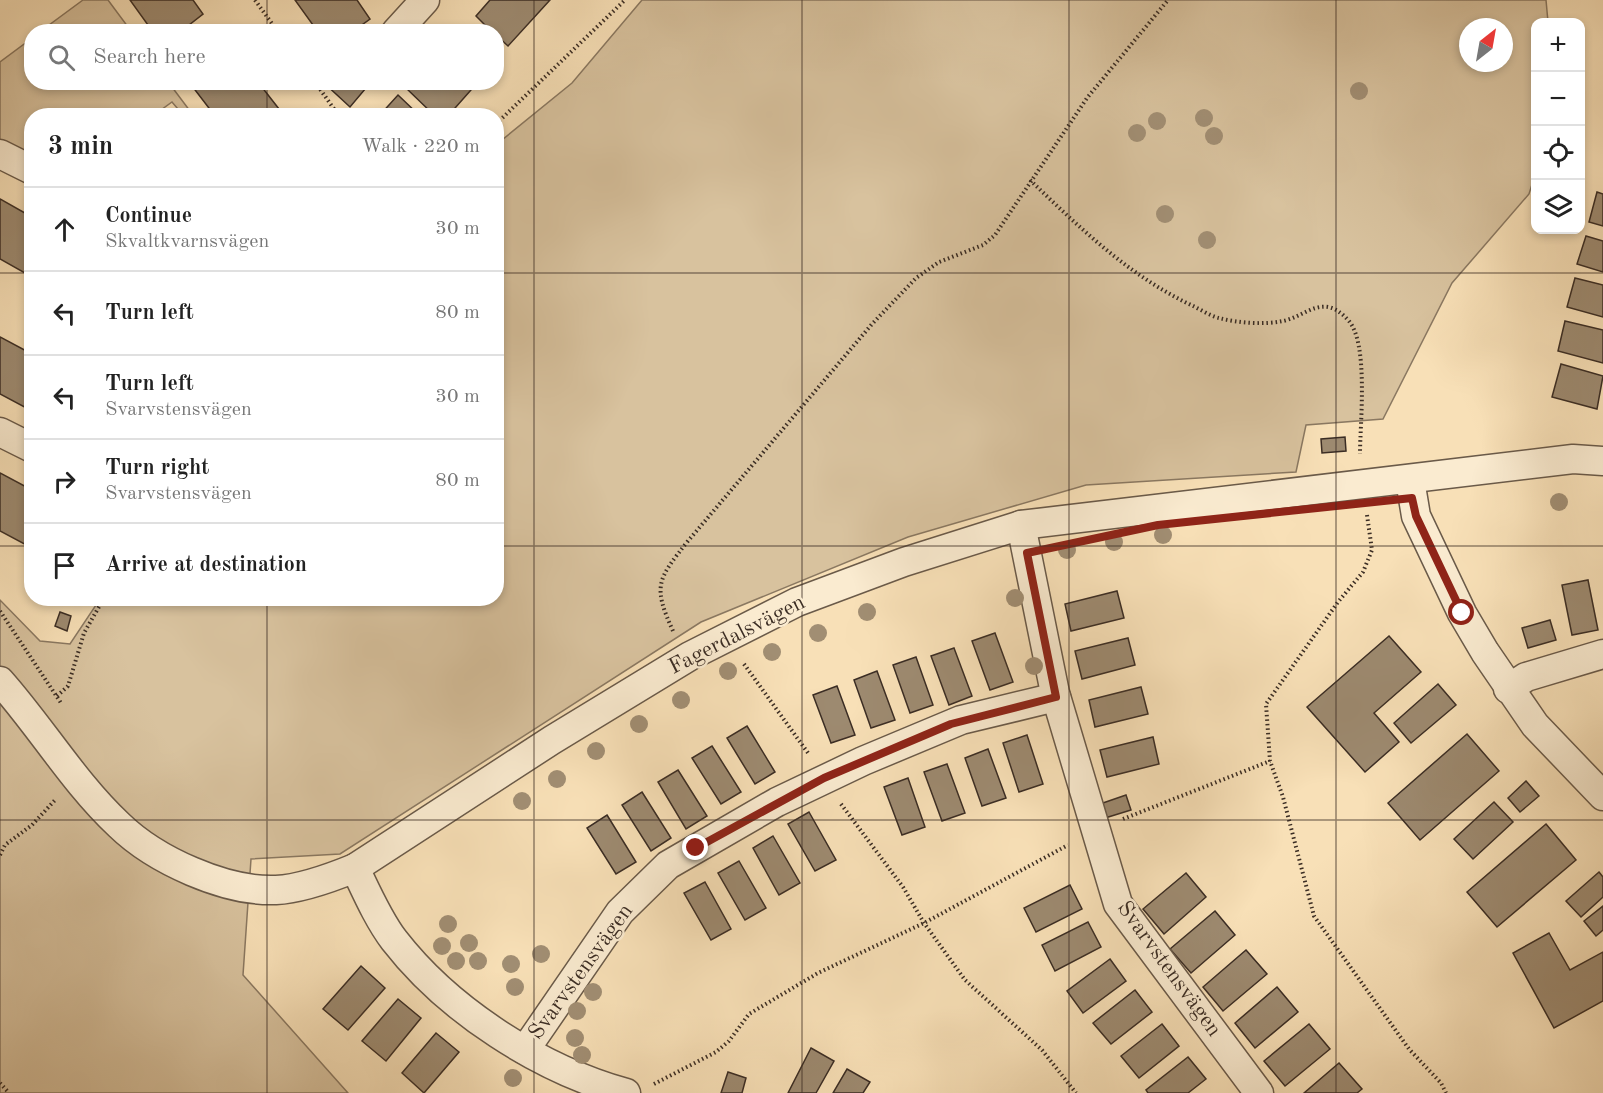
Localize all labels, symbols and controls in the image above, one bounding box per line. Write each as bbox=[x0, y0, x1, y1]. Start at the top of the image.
north arrow bbox=[1459, 18, 1513, 72]
map controls bbox=[1531, 18, 1585, 234]
button: + bbox=[1531, 18, 1585, 72]
search box bbox=[24, 24, 504, 90]
icon: search bbox=[45, 41, 78, 74]
text: Search here bbox=[93, 46, 206, 68]
button: − bbox=[1531, 72, 1585, 126]
button: locate bbox=[1531, 126, 1585, 180]
text: 3 min bbox=[48, 134, 113, 160]
text: Walk · 220 m bbox=[361, 137, 480, 157]
button: layers bbox=[1531, 180, 1585, 234]
text: Continue bbox=[105, 205, 192, 227]
icon: ahead bbox=[48, 213, 81, 246]
text: 30 m bbox=[435, 219, 480, 239]
text: Skvaltkvarnsvägen bbox=[105, 232, 269, 252]
icon: left bbox=[48, 297, 81, 330]
text: Turn left bbox=[105, 302, 194, 324]
text: 80 m bbox=[435, 303, 480, 323]
text: Turn left bbox=[105, 373, 194, 395]
icon: left bbox=[48, 381, 81, 414]
text: 30 m bbox=[435, 387, 480, 407]
text: Svarvstensvägen bbox=[105, 400, 252, 420]
text: Turn right bbox=[105, 457, 209, 479]
icon: right bbox=[48, 465, 81, 498]
text: 80 m bbox=[435, 471, 480, 491]
text: Svarvstensvägen bbox=[105, 484, 252, 504]
icon: arrive bbox=[48, 549, 81, 582]
text: Arrive at destination bbox=[105, 554, 307, 576]
street label: Fagerdalsvägen bbox=[665, 591, 809, 679]
route start bbox=[1448, 599, 1474, 625]
route end bbox=[682, 834, 708, 860]
street label: Svarvstensvägen bbox=[1113, 897, 1225, 1041]
street label: Svarvstensvägen bbox=[525, 900, 637, 1044]

